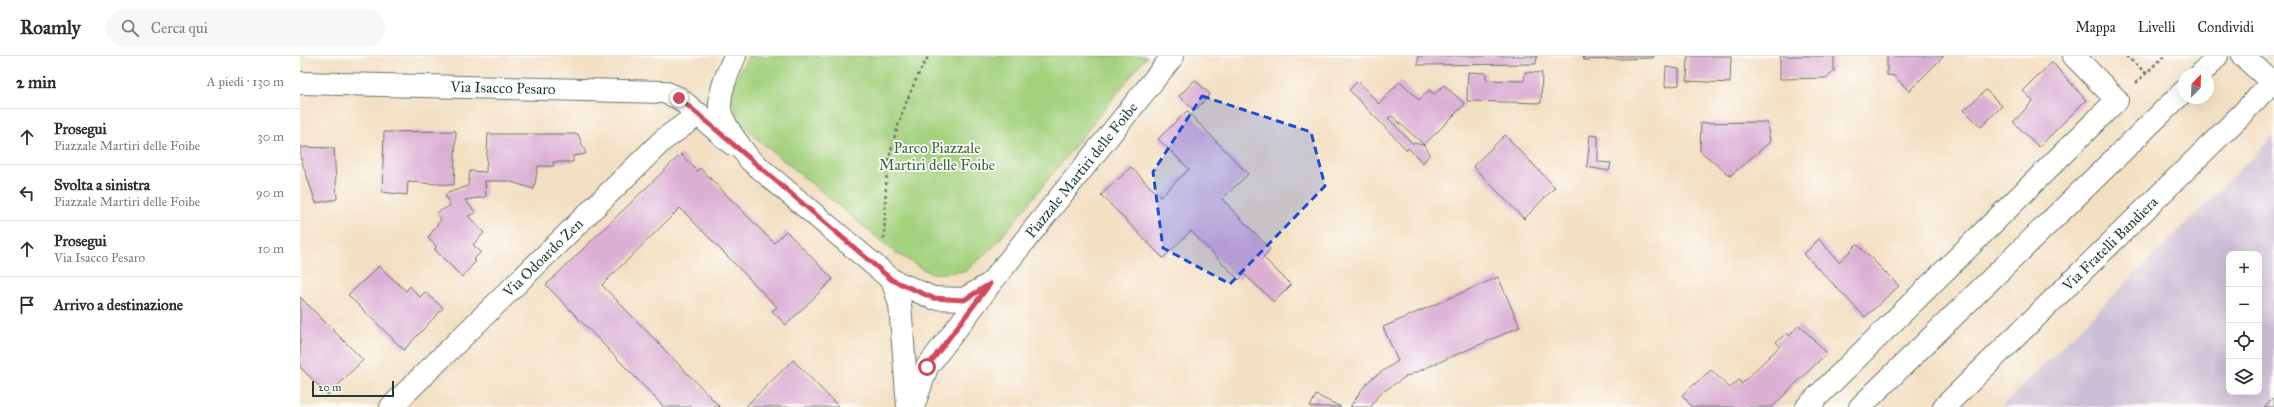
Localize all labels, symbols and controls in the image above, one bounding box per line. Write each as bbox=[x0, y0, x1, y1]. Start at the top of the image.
search box bbox=[105, 10, 385, 46]
text: Roamly bbox=[20, 16, 81, 39]
icon: search bbox=[119, 17, 141, 39]
text: Cerca qui bbox=[151, 19, 208, 37]
text: Mappa bbox=[2075, 19, 2116, 36]
text: Livelli bbox=[2138, 19, 2176, 36]
text: Condividi bbox=[2198, 19, 2254, 36]
north arrow bbox=[2178, 68, 2214, 104]
text: 2 min bbox=[16, 72, 56, 93]
text: A piedi · 130 m bbox=[207, 74, 284, 90]
street label: Via Isacco Pesaro bbox=[449, 78, 556, 98]
route end bbox=[670, 89, 688, 107]
street label: Piazzale Martiri delle Foibe bbox=[1022, 99, 1141, 242]
text: Prosegui bbox=[54, 120, 107, 138]
icon: ahead bbox=[16, 126, 38, 148]
text: 30 m bbox=[258, 129, 284, 145]
text: Piazzale Martiri delle Foibe bbox=[54, 138, 200, 154]
park label: Parco Piazzale Martiri delle Foibe bbox=[879, 139, 995, 174]
text: Svolta a sinistra bbox=[54, 176, 150, 194]
icon: left bbox=[16, 182, 38, 204]
text: 90 m bbox=[256, 185, 284, 201]
street label: Via Fratelli Bandiera bbox=[2058, 192, 2162, 295]
text: Piazzale Martiri delle Foibe bbox=[54, 194, 200, 210]
street label: Via Odoardo Zen bbox=[499, 215, 587, 302]
text: Prosegui bbox=[54, 232, 107, 250]
icon: ahead bbox=[16, 238, 38, 260]
text: 10 m bbox=[258, 241, 284, 257]
text: Via Isacco Pesaro bbox=[54, 250, 145, 266]
map controls bbox=[2226, 251, 2262, 395]
button: + bbox=[2226, 251, 2262, 287]
button: − bbox=[2226, 287, 2262, 323]
icon: arrive bbox=[16, 294, 38, 316]
text: Arrivo a destinazione bbox=[54, 296, 183, 314]
button: locate bbox=[2226, 323, 2262, 359]
route start bbox=[918, 358, 936, 376]
button: layers bbox=[2226, 359, 2262, 395]
scale bar bbox=[312, 379, 394, 398]
text: 20 m bbox=[318, 381, 341, 394]

